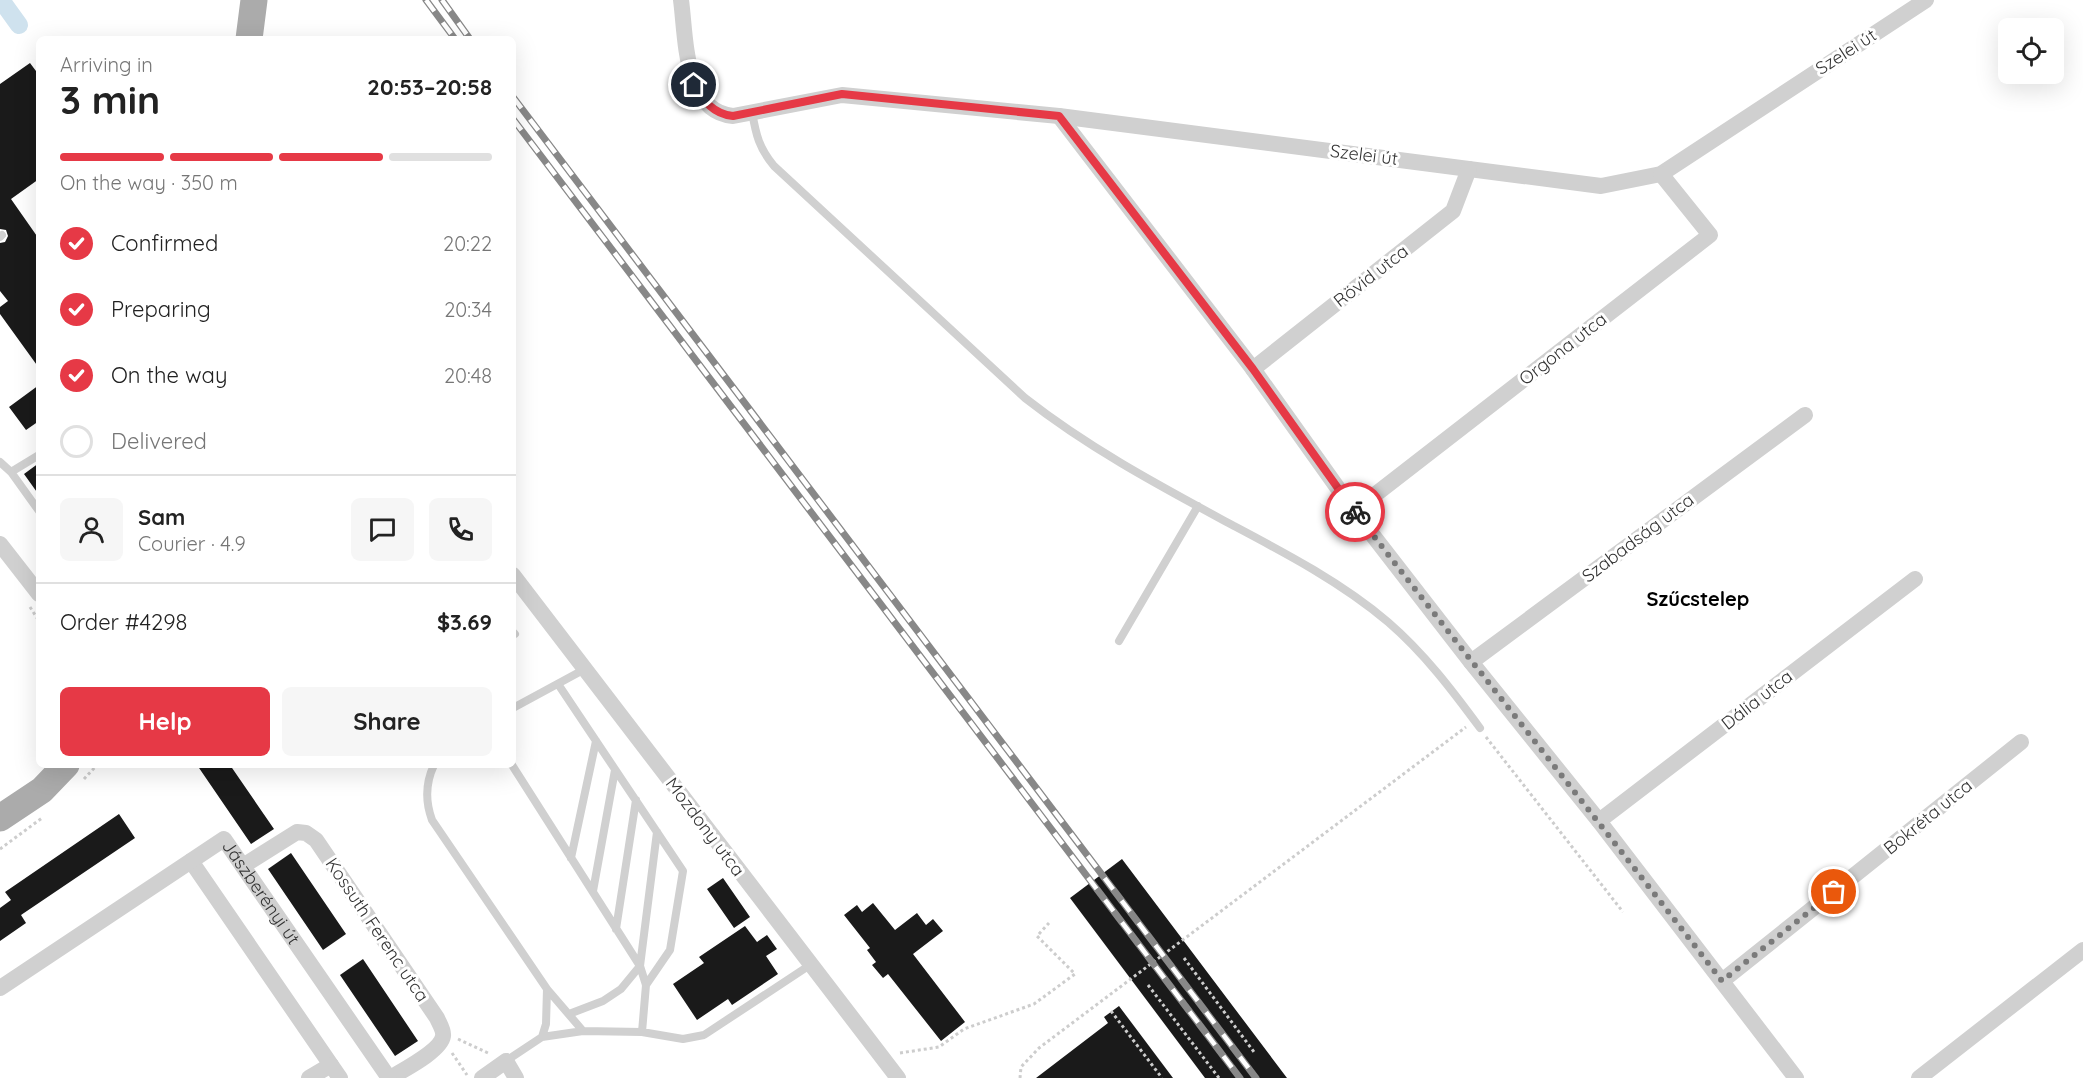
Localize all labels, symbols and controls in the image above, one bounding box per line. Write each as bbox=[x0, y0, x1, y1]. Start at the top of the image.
map controls bbox=[1998, 18, 2064, 84]
button: locate bbox=[1998, 18, 2064, 84]
street label: Szelei út bbox=[1811, 23, 1880, 80]
text: Arriving in bbox=[60, 52, 153, 77]
pin bbox=[668, 59, 719, 110]
icon: home bbox=[677, 68, 710, 101]
text: 20:53–20:58 bbox=[367, 73, 492, 101]
text: 3 min bbox=[60, 75, 160, 124]
street label: Szelei út bbox=[1329, 139, 1399, 170]
text: On the way · 350 m bbox=[60, 170, 238, 195]
icon: check bbox=[60, 227, 93, 260]
text: Confirmed bbox=[111, 229, 218, 257]
text: 20:22 bbox=[443, 231, 492, 256]
street label: Rövid utca bbox=[1329, 239, 1413, 312]
icon: check bbox=[60, 293, 93, 326]
text: Preparing bbox=[111, 295, 211, 323]
text: 20:34 bbox=[444, 297, 492, 322]
street label: Orgona utca bbox=[1514, 307, 1611, 390]
icon: check bbox=[60, 359, 93, 392]
text: On the way bbox=[111, 361, 227, 389]
text: 20:48 bbox=[444, 363, 492, 388]
text: Delivered bbox=[111, 427, 207, 455]
courier bbox=[1325, 482, 1385, 542]
street label: Szabadság utca bbox=[1577, 488, 1698, 587]
icon: bike bbox=[1339, 496, 1372, 529]
button: person bbox=[60, 498, 123, 561]
button: chat bbox=[351, 498, 414, 561]
button: phone bbox=[429, 498, 492, 561]
text: Sam bbox=[138, 503, 185, 531]
text: Courier · 4.9 bbox=[138, 531, 246, 556]
district label: Szűcstelep bbox=[1647, 586, 1749, 611]
text: Order #4298 bbox=[60, 608, 187, 636]
text: $3.69 bbox=[437, 608, 492, 636]
street label: Dália utca bbox=[1716, 665, 1797, 735]
button: Help bbox=[60, 687, 270, 756]
button: Share bbox=[282, 687, 492, 756]
street label: Mozdony utca bbox=[661, 773, 750, 881]
street label: Bokréta utca bbox=[1879, 774, 1977, 859]
street label: Jászberényi út bbox=[217, 836, 305, 949]
street label: Kossuth Ferenc utca bbox=[321, 853, 434, 1006]
pin bbox=[1808, 866, 1859, 917]
icon: bag bbox=[1817, 875, 1850, 908]

